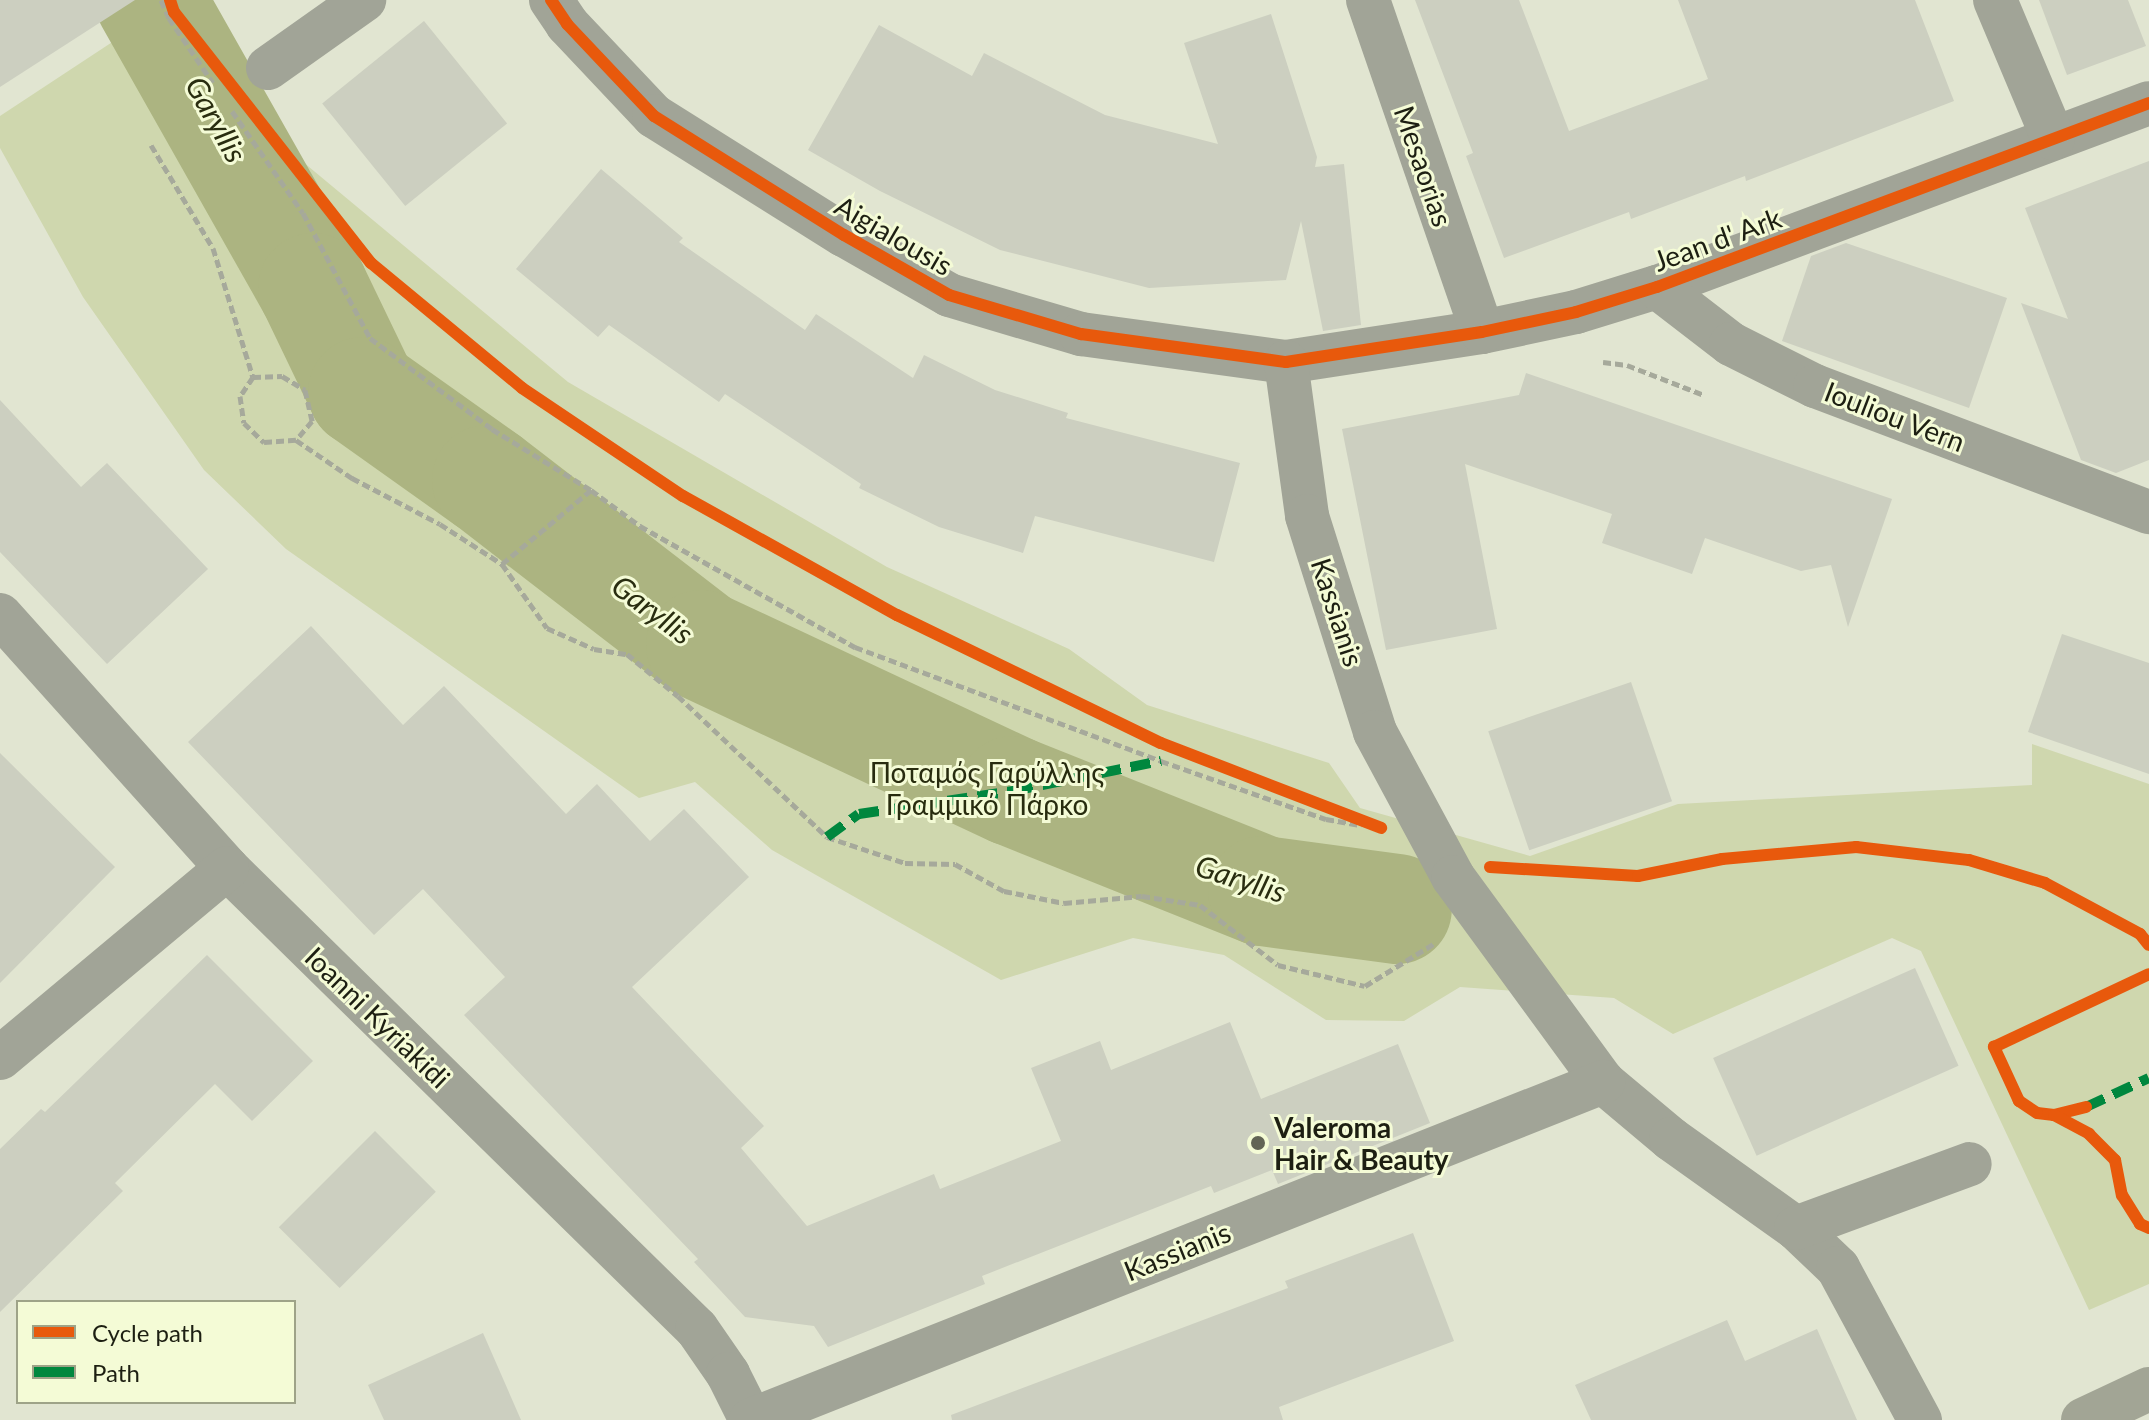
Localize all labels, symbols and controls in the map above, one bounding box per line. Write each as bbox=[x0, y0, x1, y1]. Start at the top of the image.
water label: Garyllis bbox=[179, 70, 255, 168]
street label: Mesaorias bbox=[1388, 101, 1460, 231]
street label: Aigialousis bbox=[829, 188, 959, 282]
street label: Jean d' Ark bbox=[1648, 200, 1786, 278]
street label: Iouliou Vern bbox=[1820, 374, 1970, 458]
street label: Kassianis bbox=[1305, 554, 1371, 670]
water label: Garyllis bbox=[605, 567, 701, 651]
park label: Ποταμός Γαρύλλης Γραμμικό Πάρκο bbox=[870, 755, 1104, 821]
water label: Garyllis bbox=[1191, 847, 1291, 909]
street label: Ioanni Kyriakidi bbox=[299, 940, 457, 1094]
place label: Valeroma Hair & Beauty bbox=[1274, 1110, 1449, 1176]
marker: Valeroma Hair & Beauty bbox=[1249, 1134, 1267, 1152]
street label: Kassianis bbox=[1119, 1214, 1235, 1288]
legend bbox=[16, 1300, 296, 1404]
text: Cycle path bbox=[92, 1318, 203, 1347]
text: Path bbox=[92, 1358, 140, 1387]

